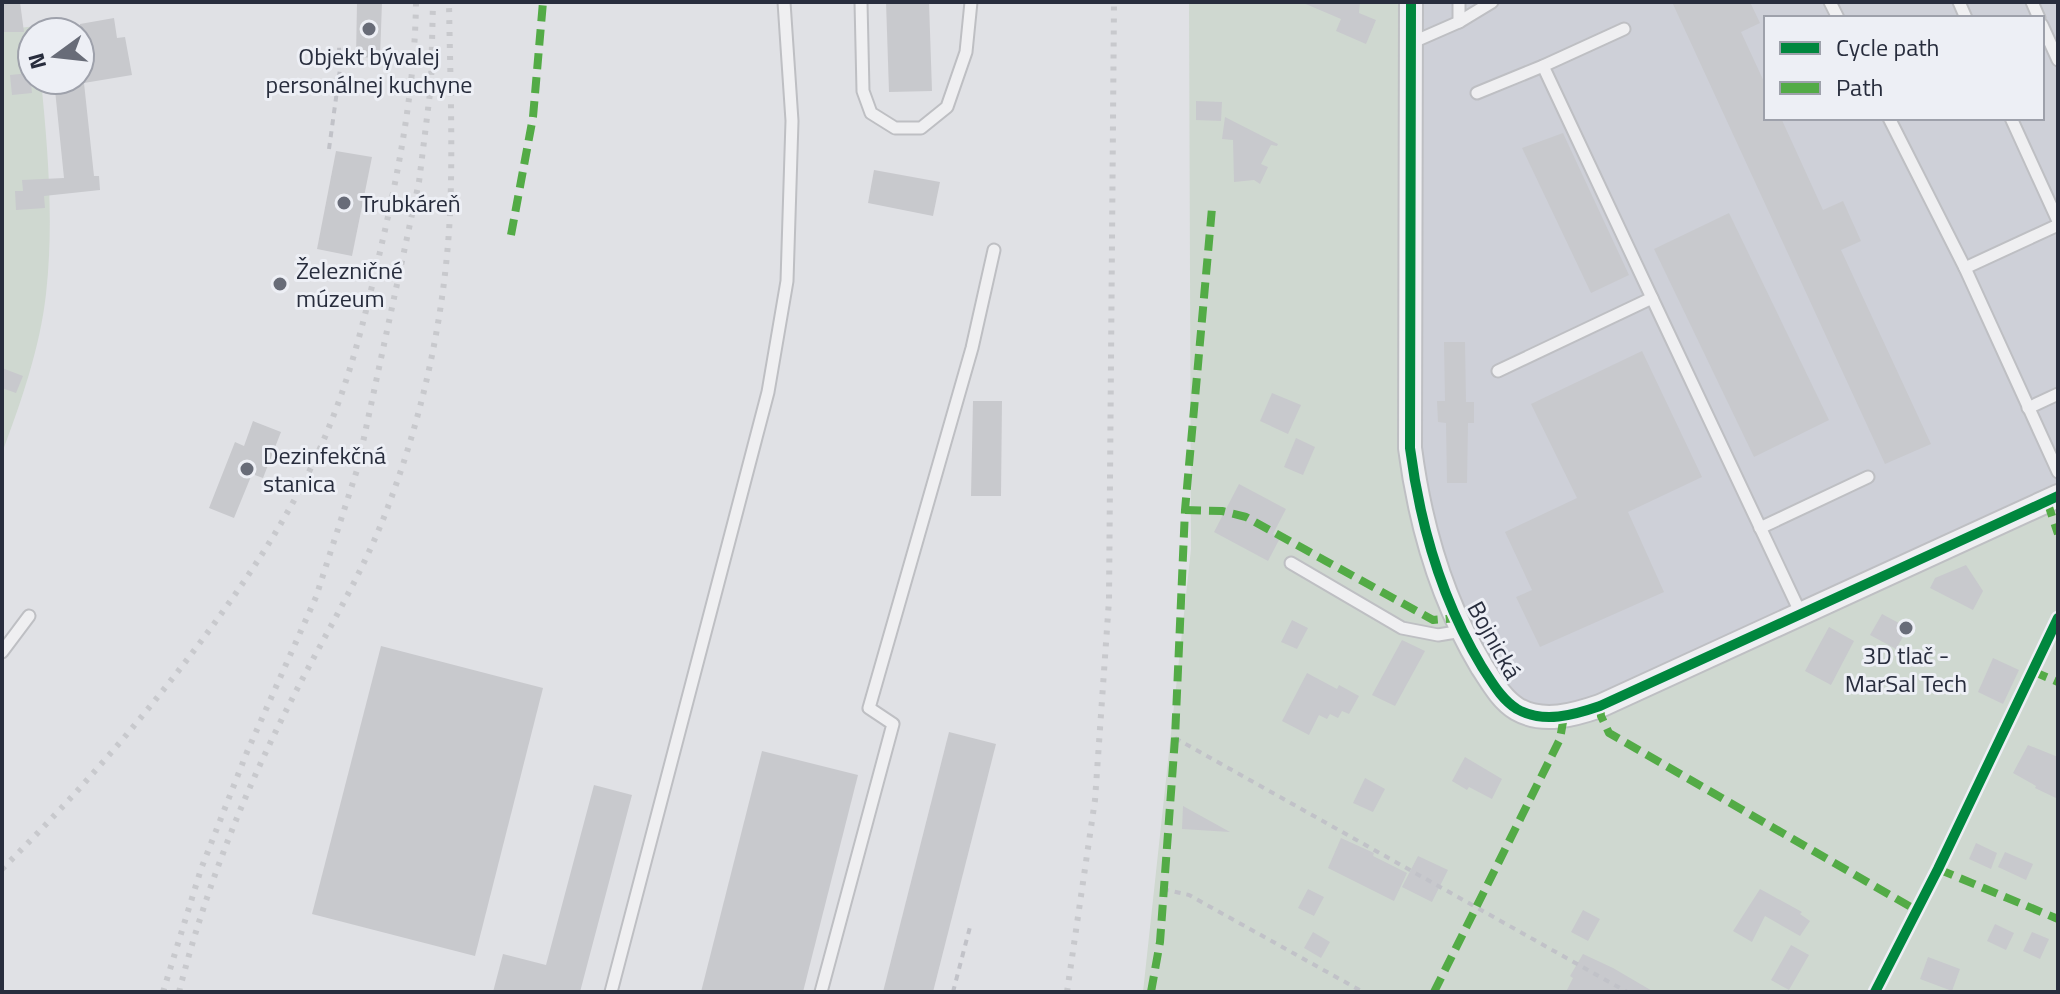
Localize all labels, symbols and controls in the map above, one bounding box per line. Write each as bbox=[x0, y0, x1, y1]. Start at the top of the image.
north arrow bbox=[16, 16, 96, 96]
legend bbox=[1764, 16, 2044, 120]
marker: Objekt bývalej personálnej kuchyne bbox=[360, 20, 378, 38]
text: Cycle path bbox=[1836, 29, 1939, 65]
place label: Objekt bývalej personálnej kuchyne bbox=[266, 38, 472, 102]
text: N bbox=[18, 49, 55, 73]
text: Path bbox=[1836, 69, 1883, 105]
place label: Trubkáreň bbox=[360, 185, 461, 221]
marker: Trubkáreň bbox=[335, 194, 353, 212]
place label: Železničné múzeum bbox=[296, 252, 403, 316]
marker: Železničné múzeum bbox=[271, 275, 289, 293]
place label: Dezinfekčná stanica bbox=[263, 437, 386, 501]
marker: Dezinfekčná stanica bbox=[238, 460, 256, 478]
street label: Bojnická bbox=[1459, 594, 1531, 686]
marker: 3D tlač - MarSal Tech bbox=[1897, 619, 1915, 637]
place label: 3D tlač - MarSal Tech bbox=[1845, 637, 1967, 701]

